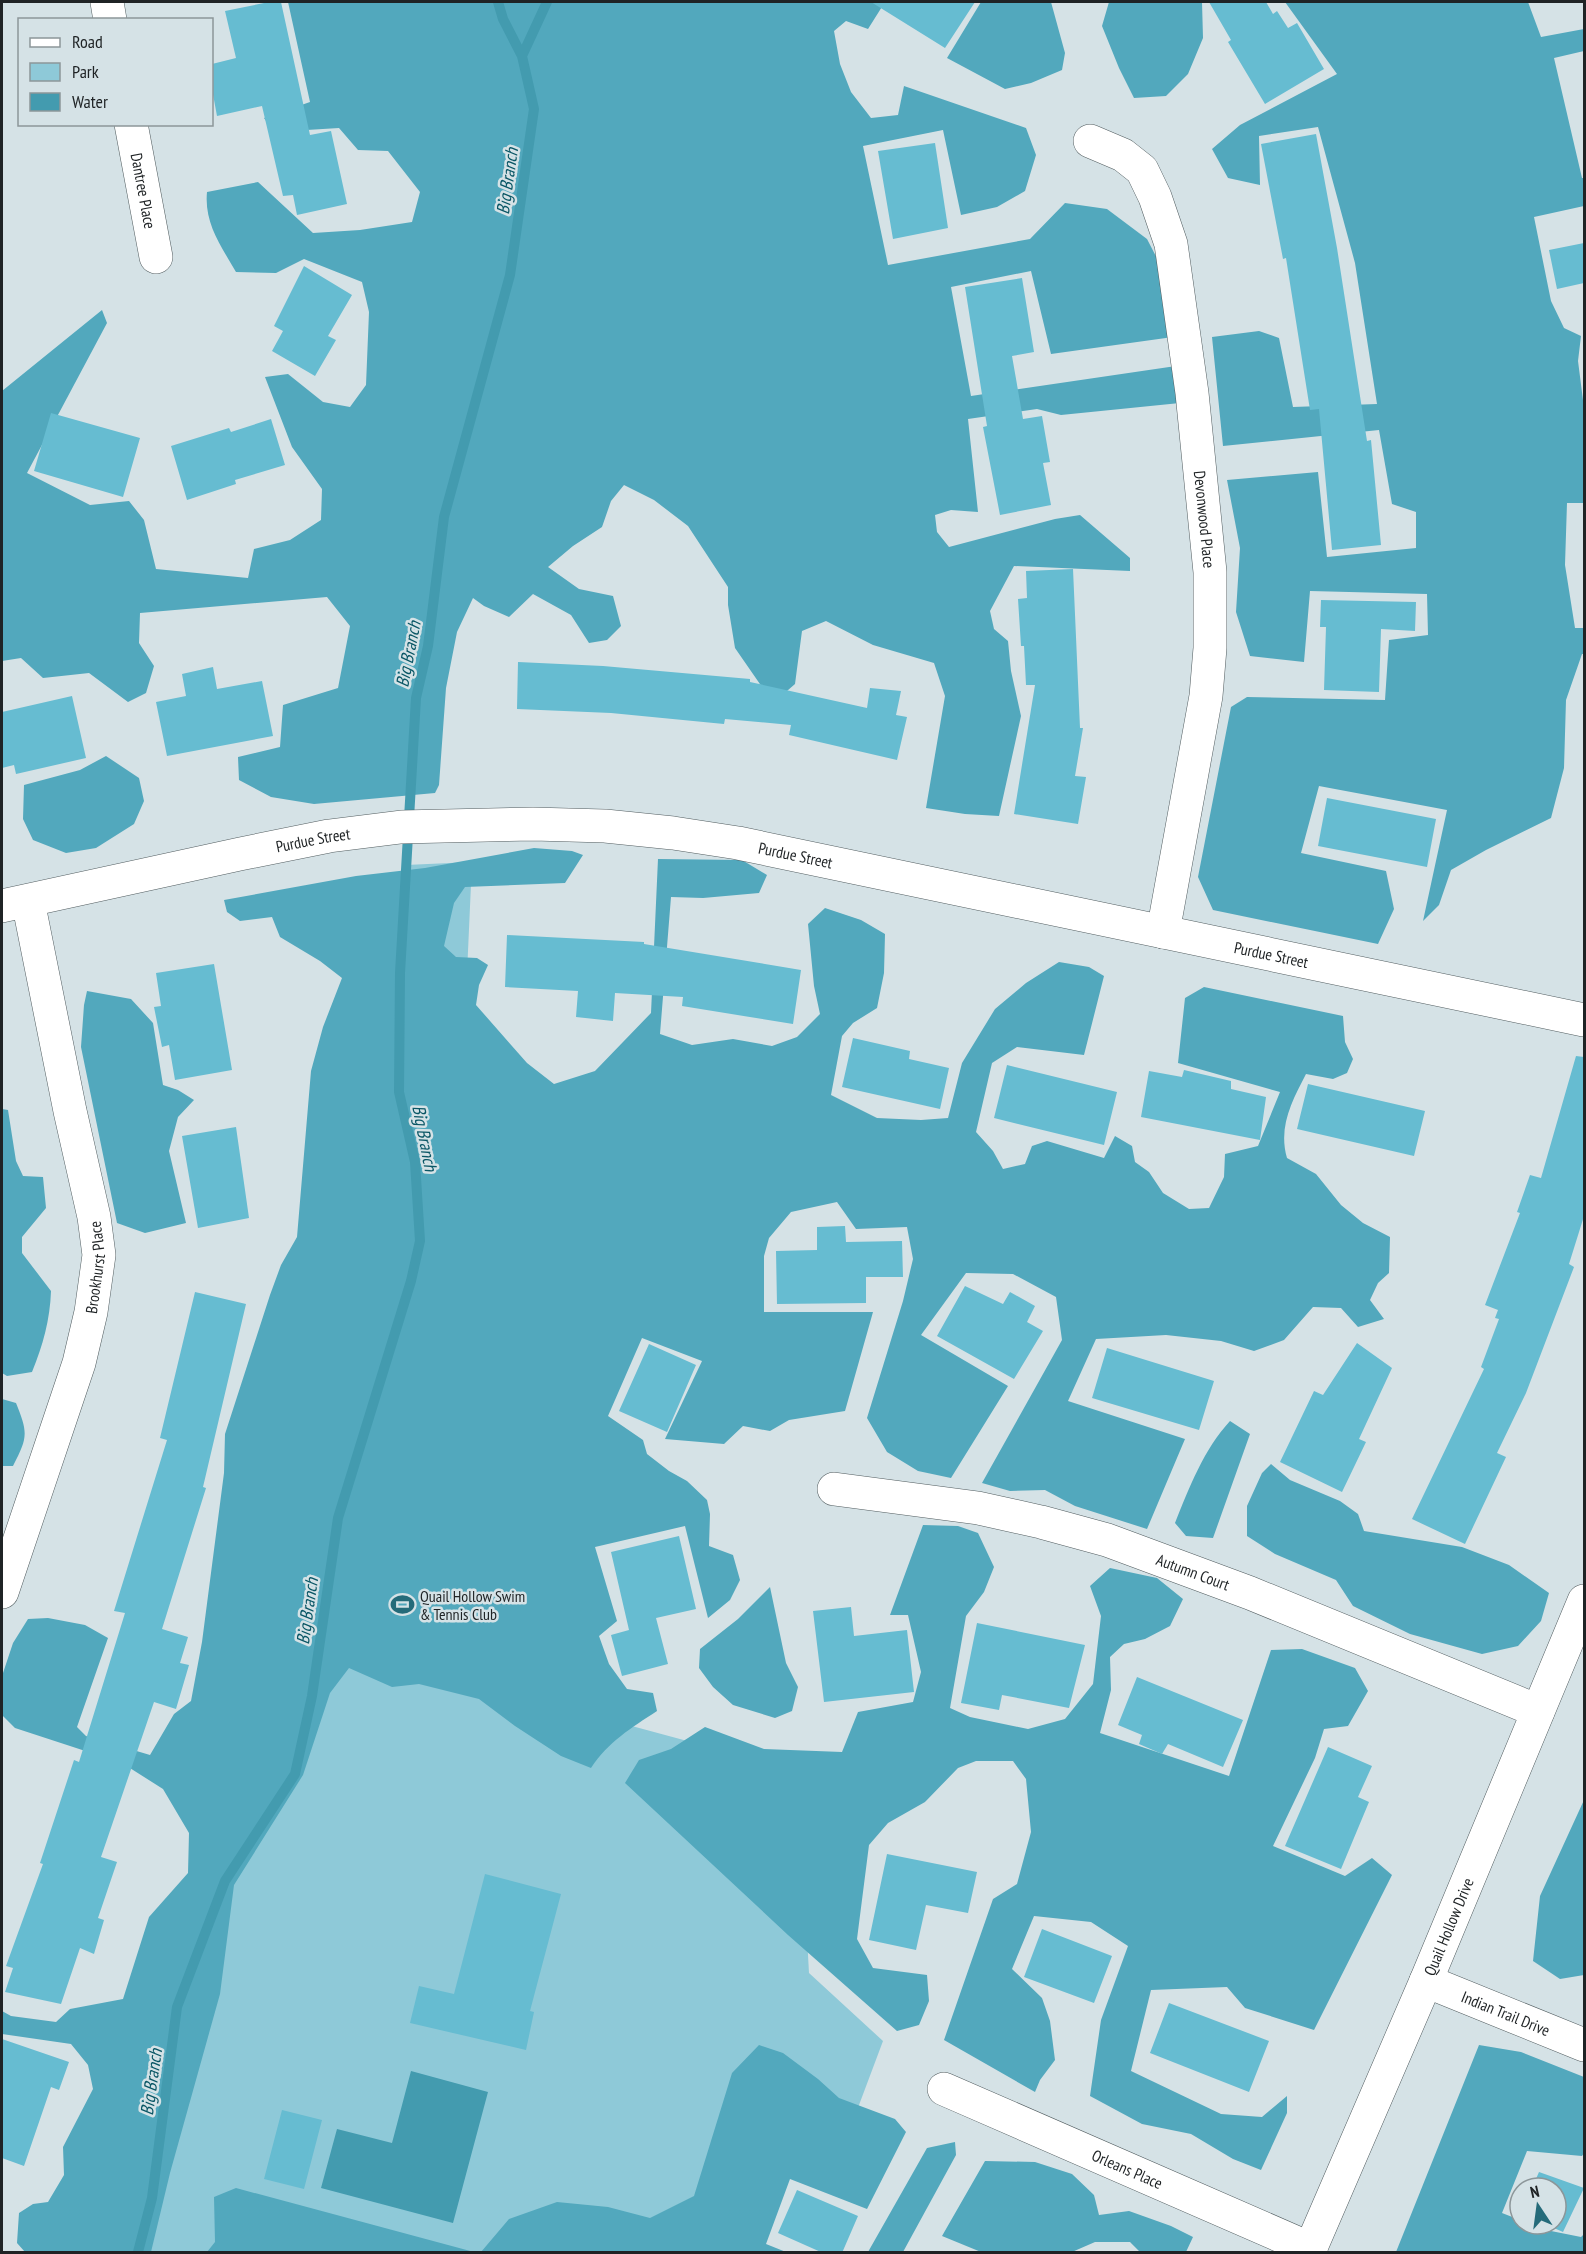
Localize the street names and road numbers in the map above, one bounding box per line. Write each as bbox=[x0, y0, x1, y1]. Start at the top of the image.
street label: Dantree Place bbox=[127, 151, 160, 230]
street label: Devonwood Place bbox=[1190, 470, 1220, 569]
street label: Purdue Street bbox=[274, 823, 352, 857]
street label: Purdue Street bbox=[757, 838, 835, 873]
street label: Purdue Street bbox=[1232, 937, 1311, 972]
street label: Brookhurst Place bbox=[81, 1220, 109, 1315]
street label: Autumn Court bbox=[1154, 1549, 1233, 1595]
street label: Quail Hollow Drive bbox=[1419, 1875, 1478, 1979]
street label: Indian Trail Drive bbox=[1458, 1986, 1553, 2040]
street label: Orleans Place bbox=[1089, 2145, 1166, 2193]

